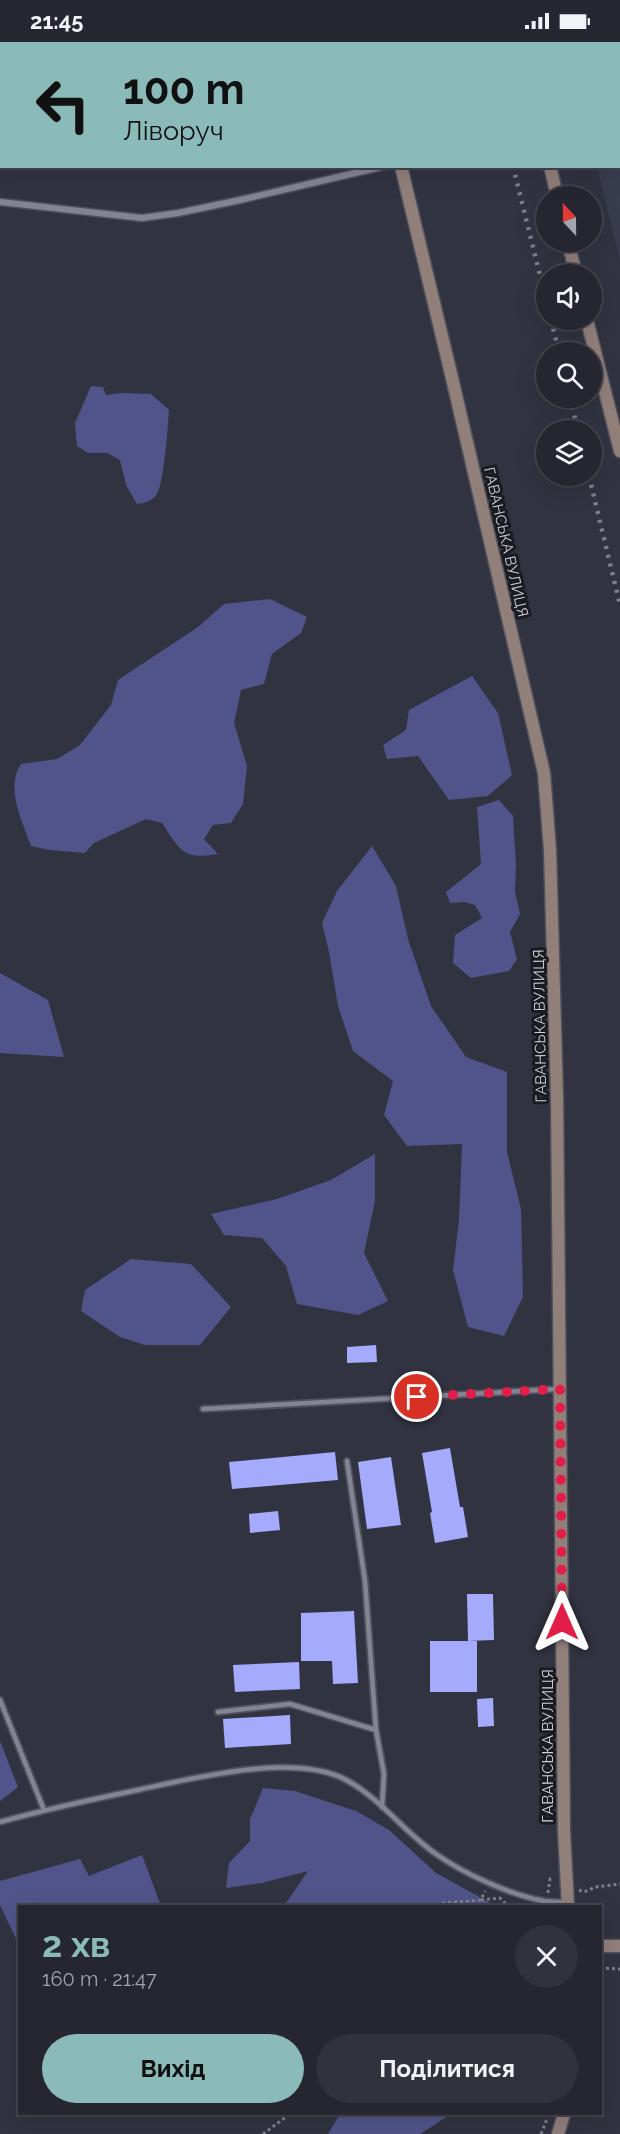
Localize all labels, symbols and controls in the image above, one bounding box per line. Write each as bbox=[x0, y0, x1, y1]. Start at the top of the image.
text: 21:45 bbox=[30, 8, 83, 34]
text: 100 m bbox=[123, 65, 245, 114]
icon: left bbox=[24, 66, 102, 144]
text: Ліворуч bbox=[123, 115, 224, 146]
north arrow bbox=[536, 186, 602, 252]
map controls bbox=[536, 186, 602, 486]
button: sound bbox=[536, 264, 602, 330]
button: search bbox=[536, 342, 602, 408]
button: layers bbox=[536, 420, 602, 486]
street label: ГАВАНСЬКА ВУЛИЦЯ bbox=[480, 465, 532, 619]
street label: ГАВАНСЬКА ВУЛИЦЯ bbox=[530, 949, 550, 1103]
pin bbox=[391, 1371, 442, 1422]
icon: arrive bbox=[400, 1380, 433, 1413]
position arrow bbox=[530, 1590, 594, 1654]
street label: ГАВАНСЬКА ВУЛИЦЯ bbox=[539, 1669, 557, 1823]
text: 2 хв bbox=[42, 1923, 110, 1965]
button: close bbox=[515, 1925, 578, 1988]
text: 160 m · 21:47 bbox=[42, 1967, 157, 1991]
button: Вихід bbox=[42, 2034, 304, 2103]
button: Поділитися bbox=[316, 2034, 578, 2103]

